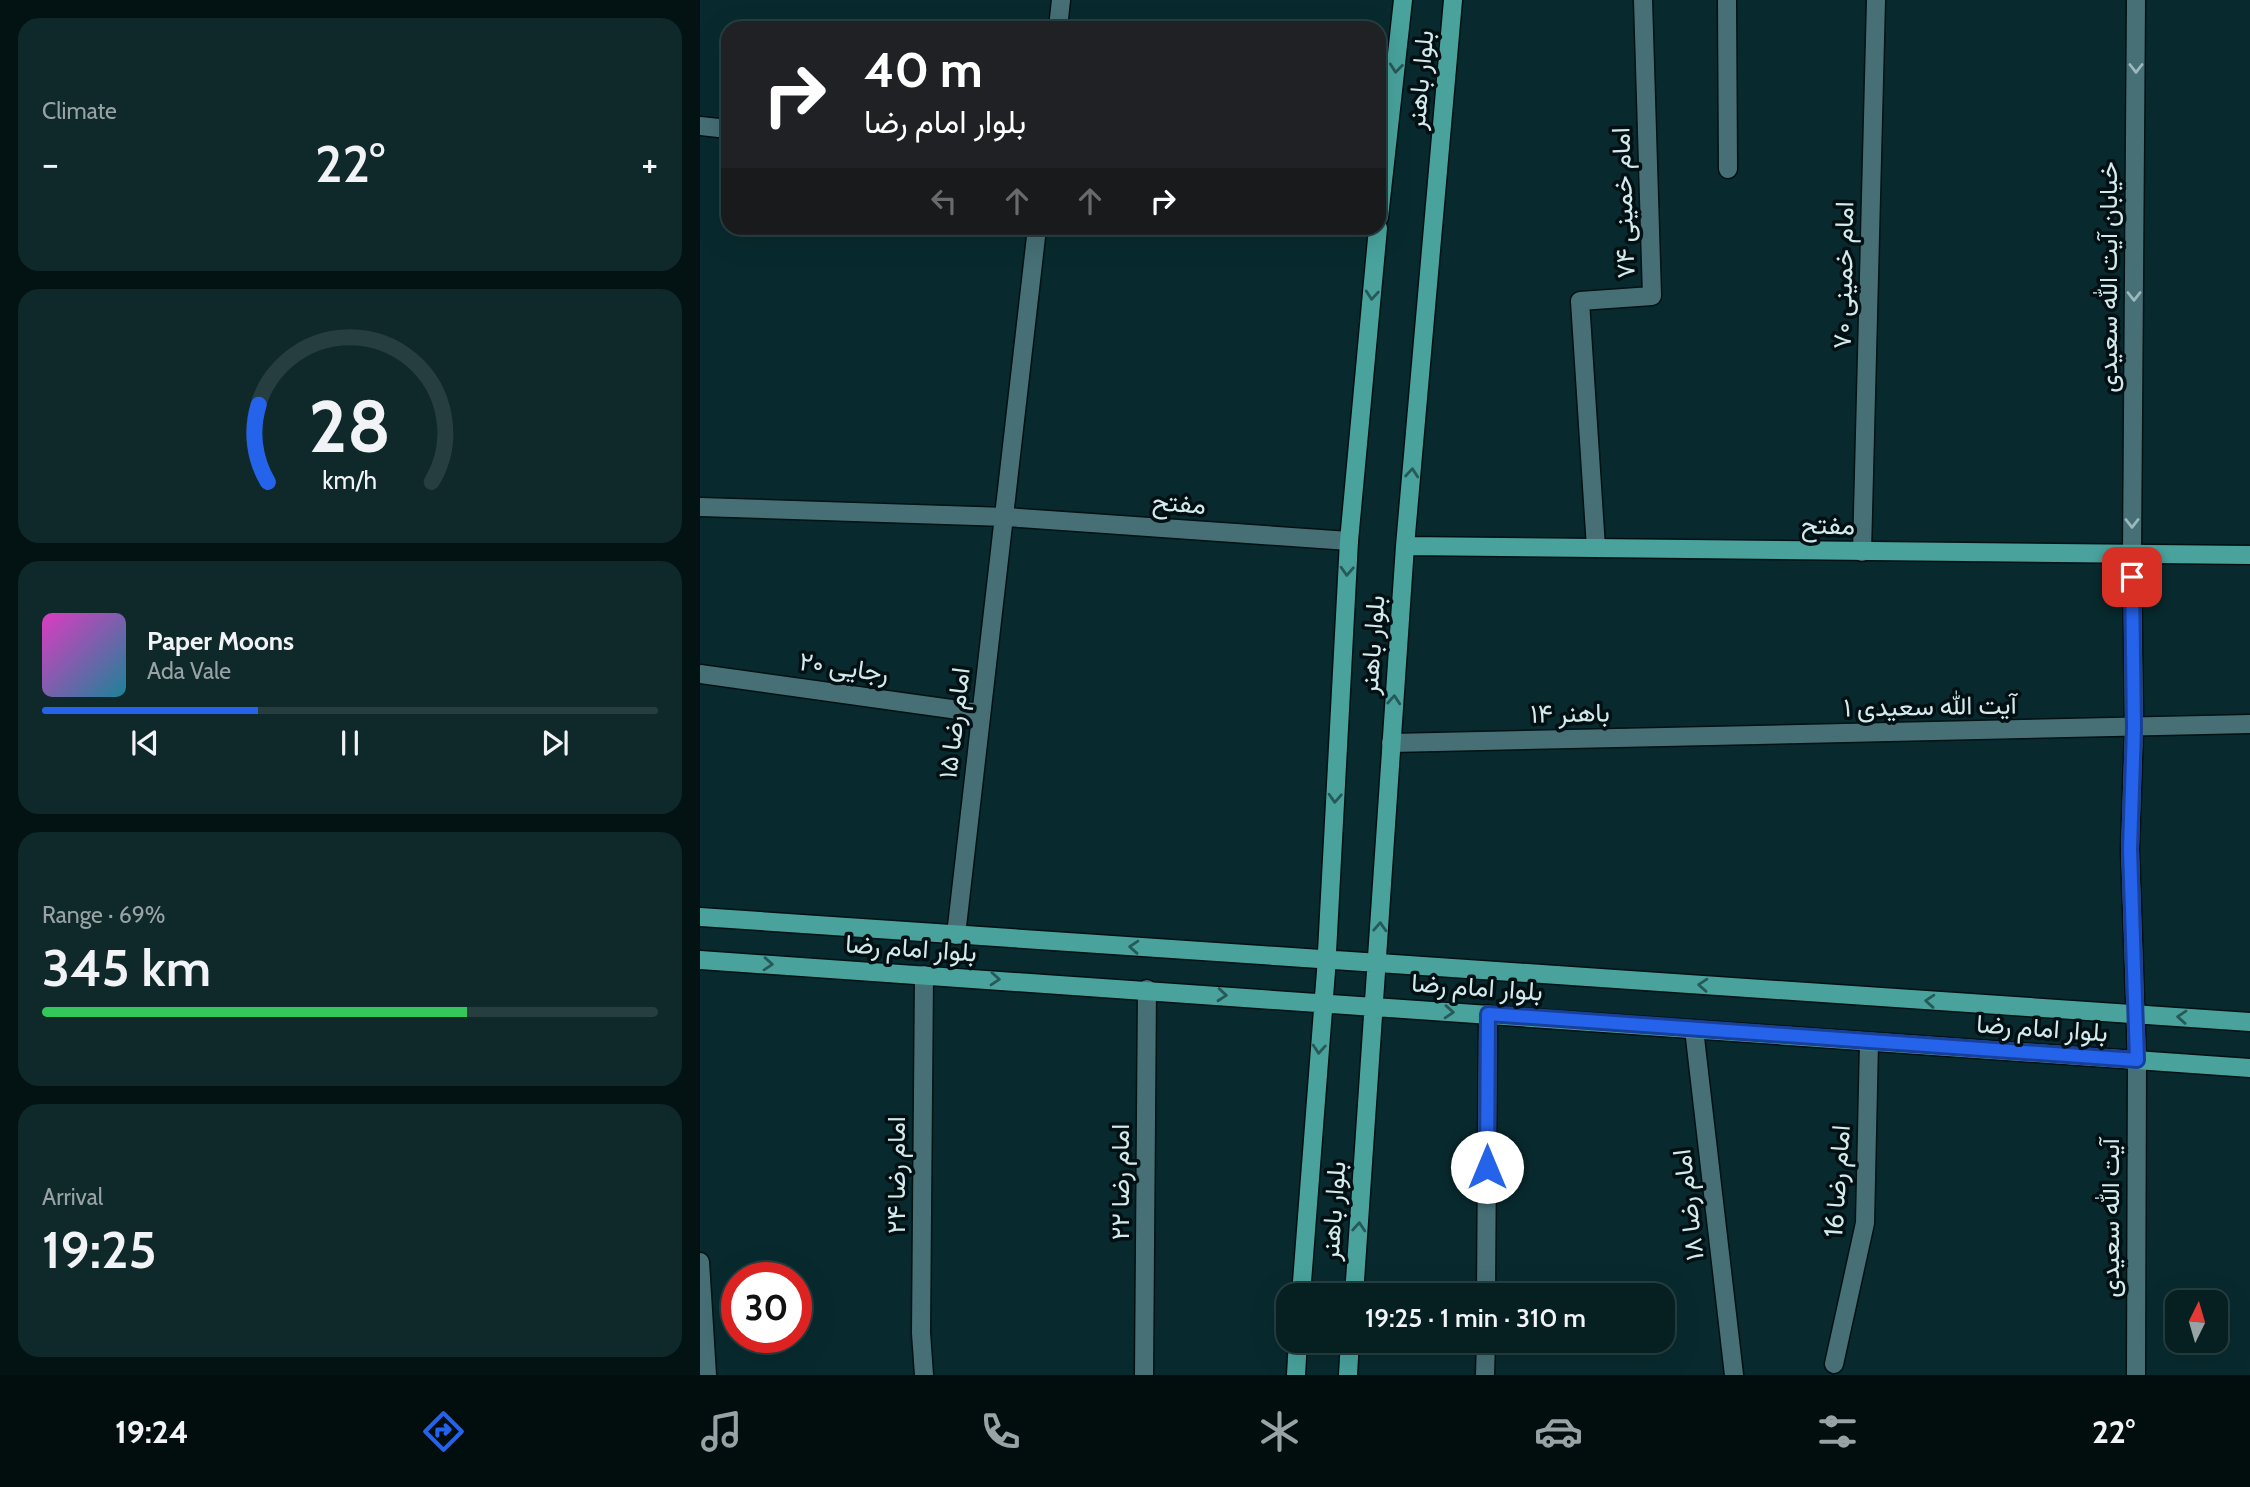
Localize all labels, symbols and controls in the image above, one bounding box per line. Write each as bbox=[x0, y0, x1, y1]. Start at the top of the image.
street label: بلوار باهنر bbox=[1400, 29, 1440, 132]
text: 40 m bbox=[864, 40, 983, 99]
icon: right bbox=[749, 49, 840, 140]
one-way arrow bbox=[1388, 62, 1403, 74]
one-way arrow bbox=[2128, 63, 2143, 74]
text: Climate bbox=[42, 97, 117, 125]
text: بلوار امام رضا bbox=[864, 102, 1026, 141]
street label: امام خمینی ۷۴ bbox=[1604, 127, 1643, 279]
text: 22° bbox=[315, 132, 385, 195]
text: − bbox=[42, 140, 59, 187]
text: + bbox=[641, 140, 658, 187]
street label: خیابان آیت الله سعیدی bbox=[2092, 161, 2124, 393]
icon: left bbox=[925, 182, 963, 220]
icon: ahead bbox=[998, 182, 1036, 220]
icon: ahead bbox=[1071, 182, 1109, 220]
icon: right bbox=[1144, 182, 1182, 220]
street label: امام خمینی ۷۰ bbox=[1826, 201, 1861, 349]
one-way arrow bbox=[1365, 290, 1380, 301]
one-way arrow bbox=[2126, 291, 2142, 301]
text: 28 bbox=[309, 383, 391, 471]
text: km/h bbox=[323, 465, 377, 495]
one-way arrow bbox=[1404, 467, 1419, 479]
street label: مفتح bbox=[1151, 485, 1207, 523]
street label: مفتح bbox=[1801, 509, 1855, 543]
one-way arrow bbox=[2124, 518, 2140, 529]
pin bbox=[2102, 547, 2162, 607]
icon: arrive bbox=[2113, 558, 2151, 596]
one-way arrow bbox=[1340, 566, 1355, 577]
street label: بلوار باهنر bbox=[1352, 594, 1391, 697]
text: Paper Moons bbox=[147, 625, 294, 657]
street label: رجایی ۲۰ bbox=[797, 645, 891, 689]
text: Ada Vale bbox=[147, 657, 231, 685]
street label: امام رضا ۱۵ bbox=[931, 665, 978, 781]
street label: آیت الله سعیدی ۱ bbox=[1843, 688, 2019, 724]
one-way arrow bbox=[1386, 694, 1401, 705]
street label: باهنر ۱۴ bbox=[1530, 696, 1610, 730]
icon: previous bbox=[126, 724, 164, 762]
icon: pause bbox=[331, 724, 369, 762]
icon: next bbox=[536, 724, 574, 762]
one-way arrow bbox=[1328, 793, 1343, 804]
text: Range · 69% bbox=[42, 901, 166, 929]
one-way arrow bbox=[1373, 921, 1388, 932]
street label: بلوار امام رضا bbox=[844, 927, 978, 970]
text: 345 km bbox=[42, 936, 211, 999]
one-way arrow bbox=[1129, 940, 1140, 955]
one-way arrow bbox=[763, 956, 774, 971]
street label: بلوار امام رضا bbox=[1410, 966, 1544, 1009]
one-way arrow bbox=[990, 972, 1001, 987]
one-way arrow bbox=[1698, 978, 1709, 993]
one-way arrow bbox=[1217, 987, 1228, 1002]
one-way arrow bbox=[1925, 993, 1936, 1008]
one-way arrow bbox=[1444, 1004, 1455, 1019]
street label: بلوار امام رضا bbox=[1975, 1007, 2109, 1050]
one-way arrow bbox=[2176, 1010, 2187, 1025]
one-way arrow bbox=[1312, 1044, 1327, 1055]
street label: امام رضا ۲۴ bbox=[880, 1116, 913, 1234]
street label: امام رضا ۲۲ bbox=[1104, 1124, 1137, 1240]
street label: امام رضا 16 bbox=[1817, 1124, 1858, 1238]
position arrow bbox=[1450, 1130, 1524, 1204]
street label: آیت الله سعیدی bbox=[2094, 1136, 2126, 1298]
street label: امام رضا ۱۸ bbox=[1665, 1147, 1712, 1263]
street label: بلوار باهنر bbox=[1313, 1160, 1352, 1263]
text: Arrival bbox=[42, 1183, 103, 1211]
text: 19:25 bbox=[42, 1218, 156, 1281]
one-way arrow bbox=[1351, 1221, 1366, 1232]
speed limit sign: 30 bbox=[721, 1262, 812, 1353]
north arrow bbox=[2165, 1290, 2228, 1353]
map controls bbox=[2165, 1290, 2228, 1353]
text: 19:25 · 1 min · 310 m bbox=[1365, 1302, 1586, 1334]
icon: directions bbox=[419, 1407, 468, 1456]
icon: music bbox=[697, 1407, 746, 1456]
icon: phone bbox=[976, 1407, 1025, 1456]
icon: climate bbox=[1255, 1407, 1304, 1456]
icon: car bbox=[1534, 1407, 1583, 1456]
icon: filters bbox=[1813, 1407, 1862, 1456]
text: 19:24 bbox=[115, 1412, 189, 1451]
text: 22° bbox=[2092, 1412, 2135, 1451]

